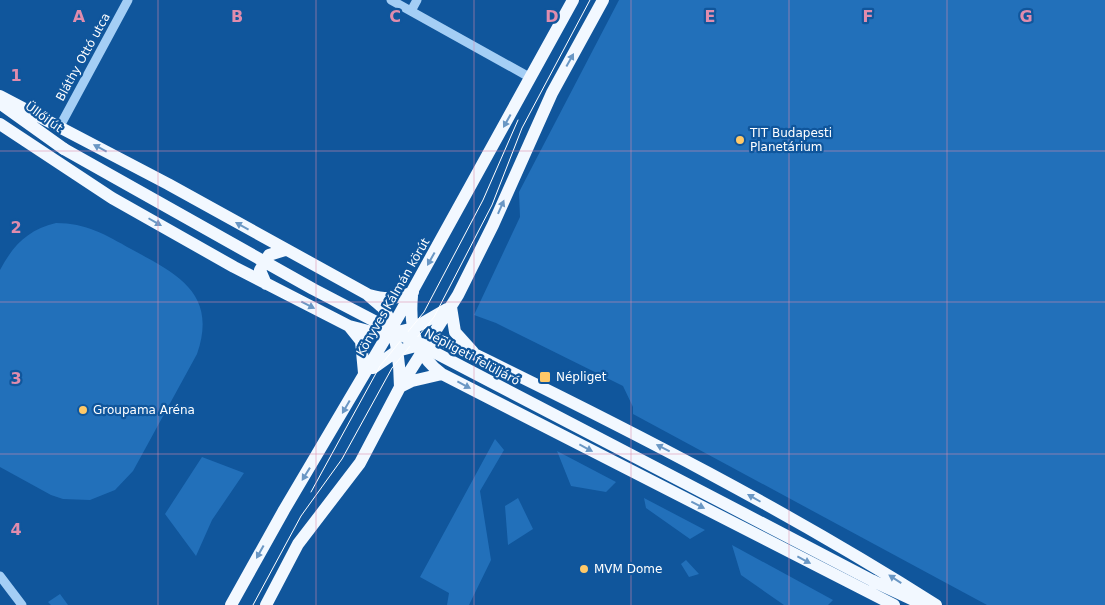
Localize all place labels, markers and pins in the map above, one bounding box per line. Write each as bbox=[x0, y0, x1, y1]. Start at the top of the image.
place label: TIT Budapesti Planetárium bbox=[749, 126, 832, 154]
marker: TIT Budapesti Planetárium bbox=[734, 134, 746, 146]
marker: Népliget bbox=[538, 370, 552, 384]
place label: Népliget bbox=[556, 370, 607, 384]
place label: Groupama Aréna bbox=[93, 403, 195, 417]
marker: Groupama Aréna bbox=[77, 404, 89, 416]
place label: MVM Dome bbox=[594, 562, 662, 576]
marker: MVM Dome bbox=[578, 563, 590, 575]

